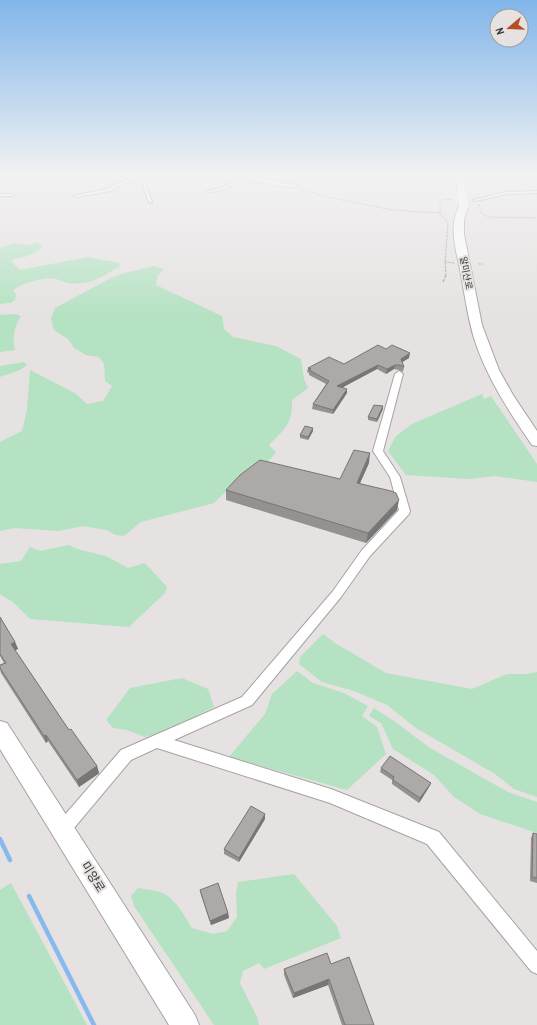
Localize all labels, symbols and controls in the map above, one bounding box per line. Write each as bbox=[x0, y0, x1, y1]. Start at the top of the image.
north arrow bbox=[489, 8, 529, 48]
text: N bbox=[492, 26, 507, 37]
street label: 알미산로 bbox=[457, 256, 475, 290]
street label: 미양로 bbox=[77, 859, 109, 895]

